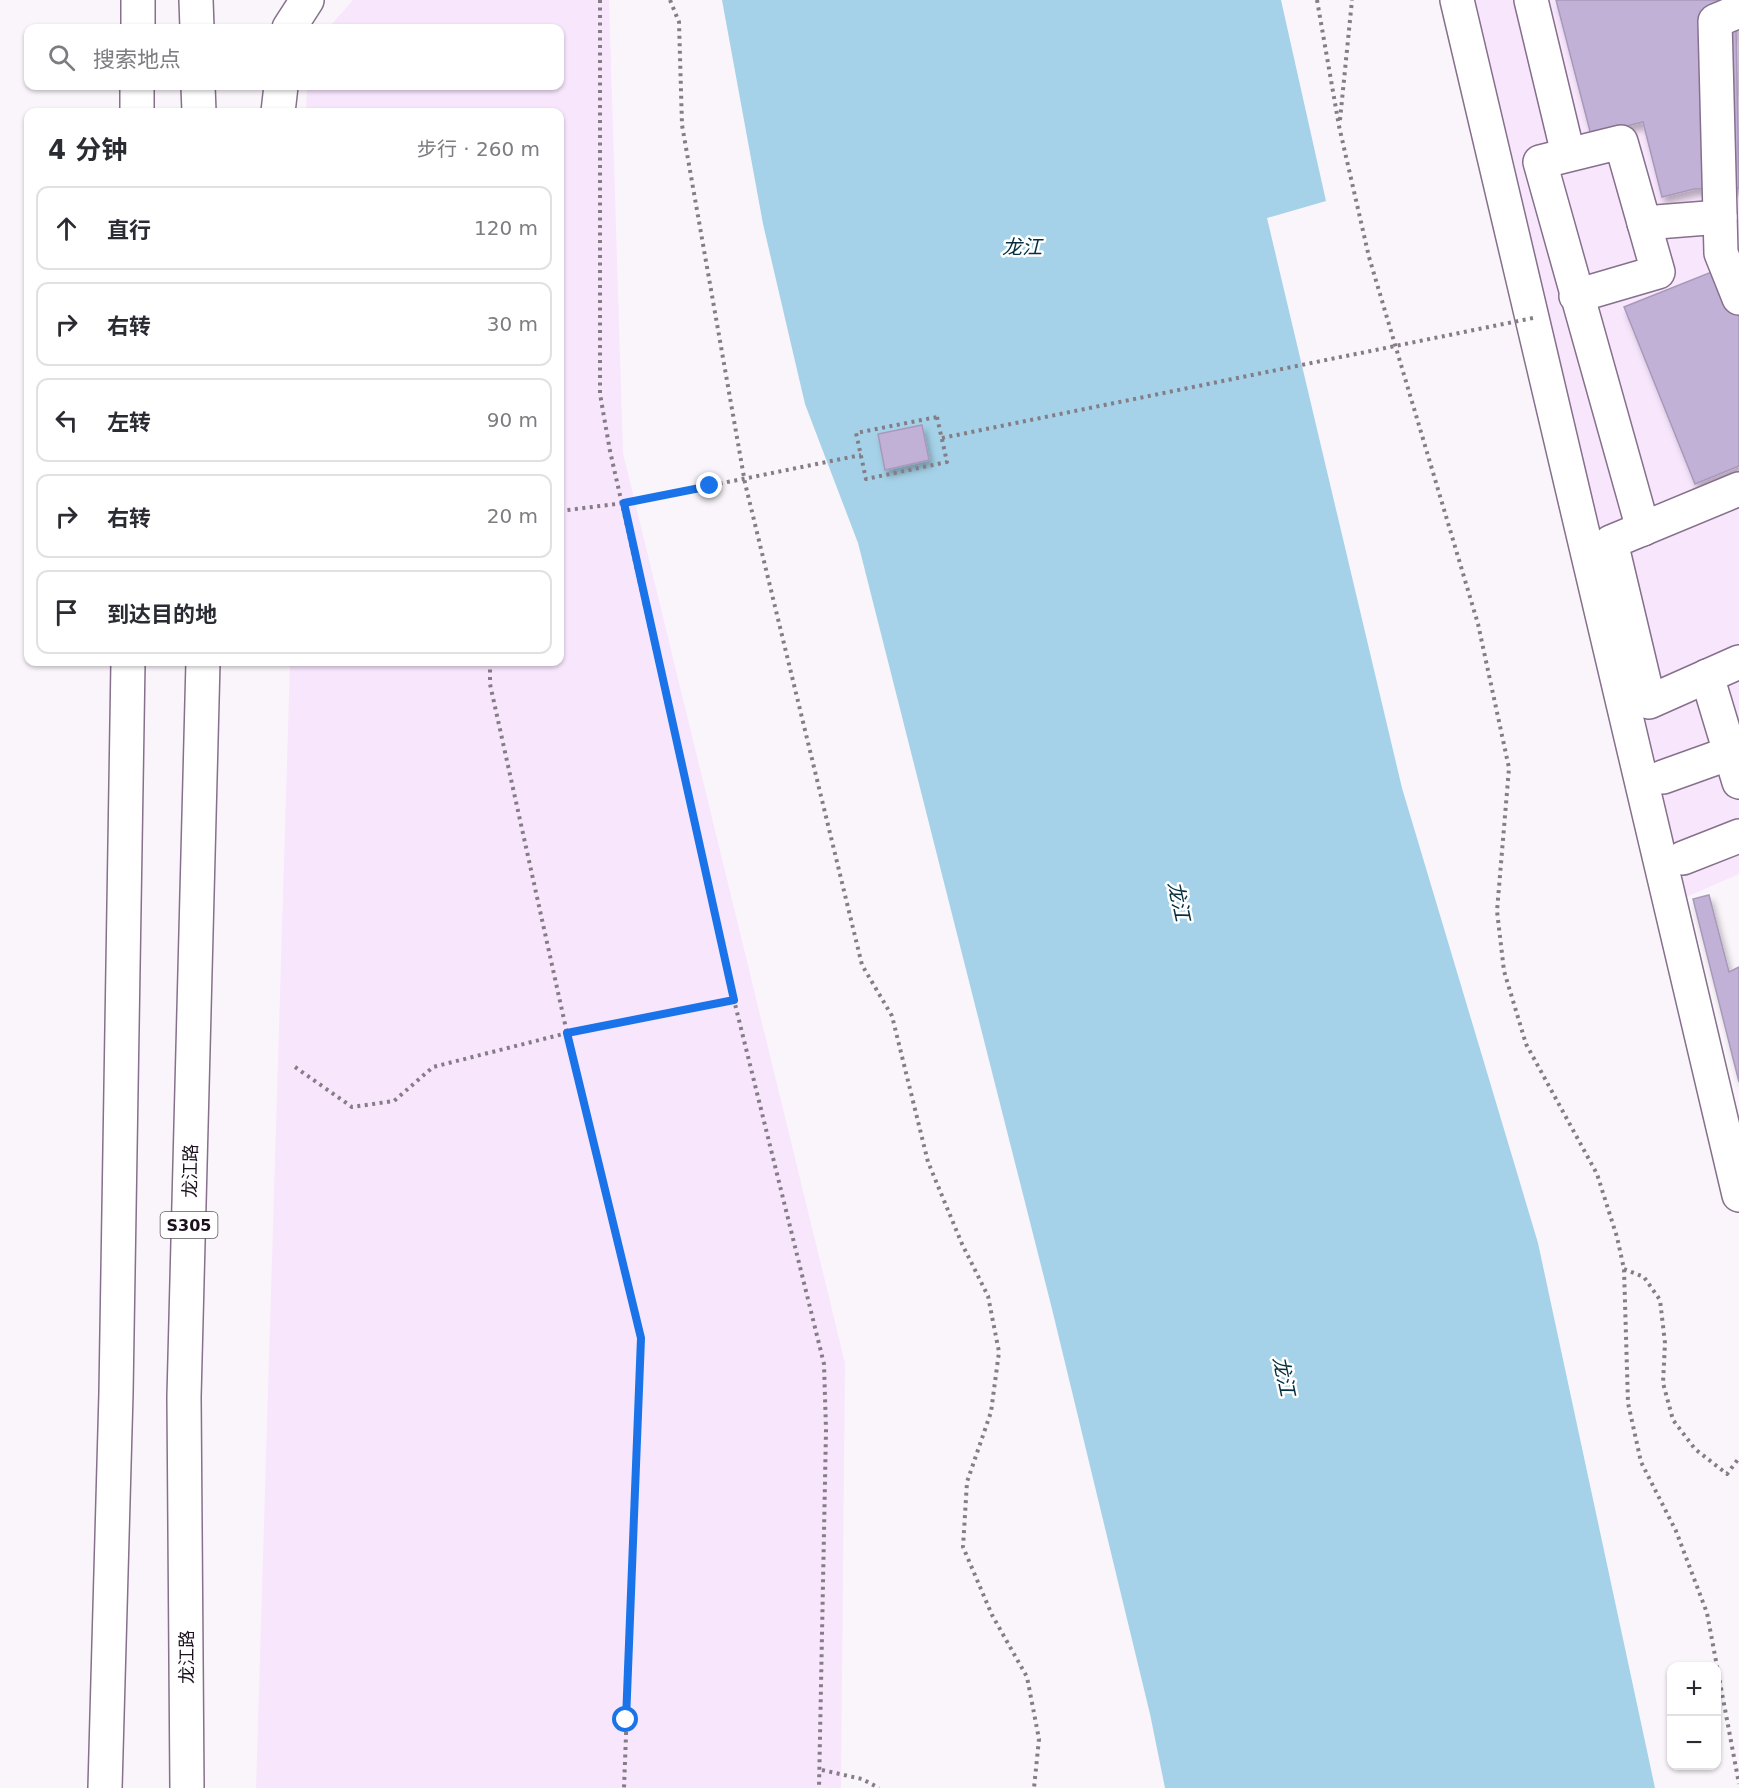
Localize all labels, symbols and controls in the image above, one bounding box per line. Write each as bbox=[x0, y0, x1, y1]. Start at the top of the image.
search box bbox=[24, 24, 564, 90]
icon: search bbox=[45, 41, 78, 74]
text: 搜索地点 bbox=[93, 47, 181, 72]
text: 4 分钟 bbox=[48, 135, 127, 165]
text: 步行 · 260 m bbox=[417, 137, 540, 161]
icon: ahead bbox=[50, 212, 83, 245]
text: 120 m bbox=[474, 216, 538, 240]
text: 直行 bbox=[107, 218, 151, 243]
water label: 龙江 bbox=[1002, 235, 1044, 259]
icon: right bbox=[50, 308, 83, 341]
text: 30 m bbox=[487, 312, 538, 336]
text: 右转 bbox=[107, 314, 151, 339]
icon: left bbox=[50, 404, 83, 437]
text: 90 m bbox=[487, 408, 538, 432]
text: 左转 bbox=[107, 410, 151, 435]
route end bbox=[696, 472, 722, 498]
icon: right bbox=[50, 500, 83, 533]
text: 20 m bbox=[487, 504, 538, 528]
text: 右转 bbox=[107, 506, 151, 531]
icon: arrive bbox=[50, 596, 83, 629]
text: 到达目的地 bbox=[107, 602, 217, 627]
water label: 龙江 bbox=[1163, 879, 1195, 925]
street label: 龙江路 bbox=[179, 1144, 201, 1198]
road number: S305 bbox=[160, 1212, 218, 1238]
water label: 龙江 bbox=[1268, 1354, 1300, 1400]
street label: 龙江路 bbox=[176, 1630, 197, 1684]
map controls bbox=[1667, 1662, 1721, 1770]
button: + bbox=[1667, 1662, 1721, 1716]
route start bbox=[612, 1706, 638, 1732]
button: − bbox=[1667, 1716, 1721, 1770]

